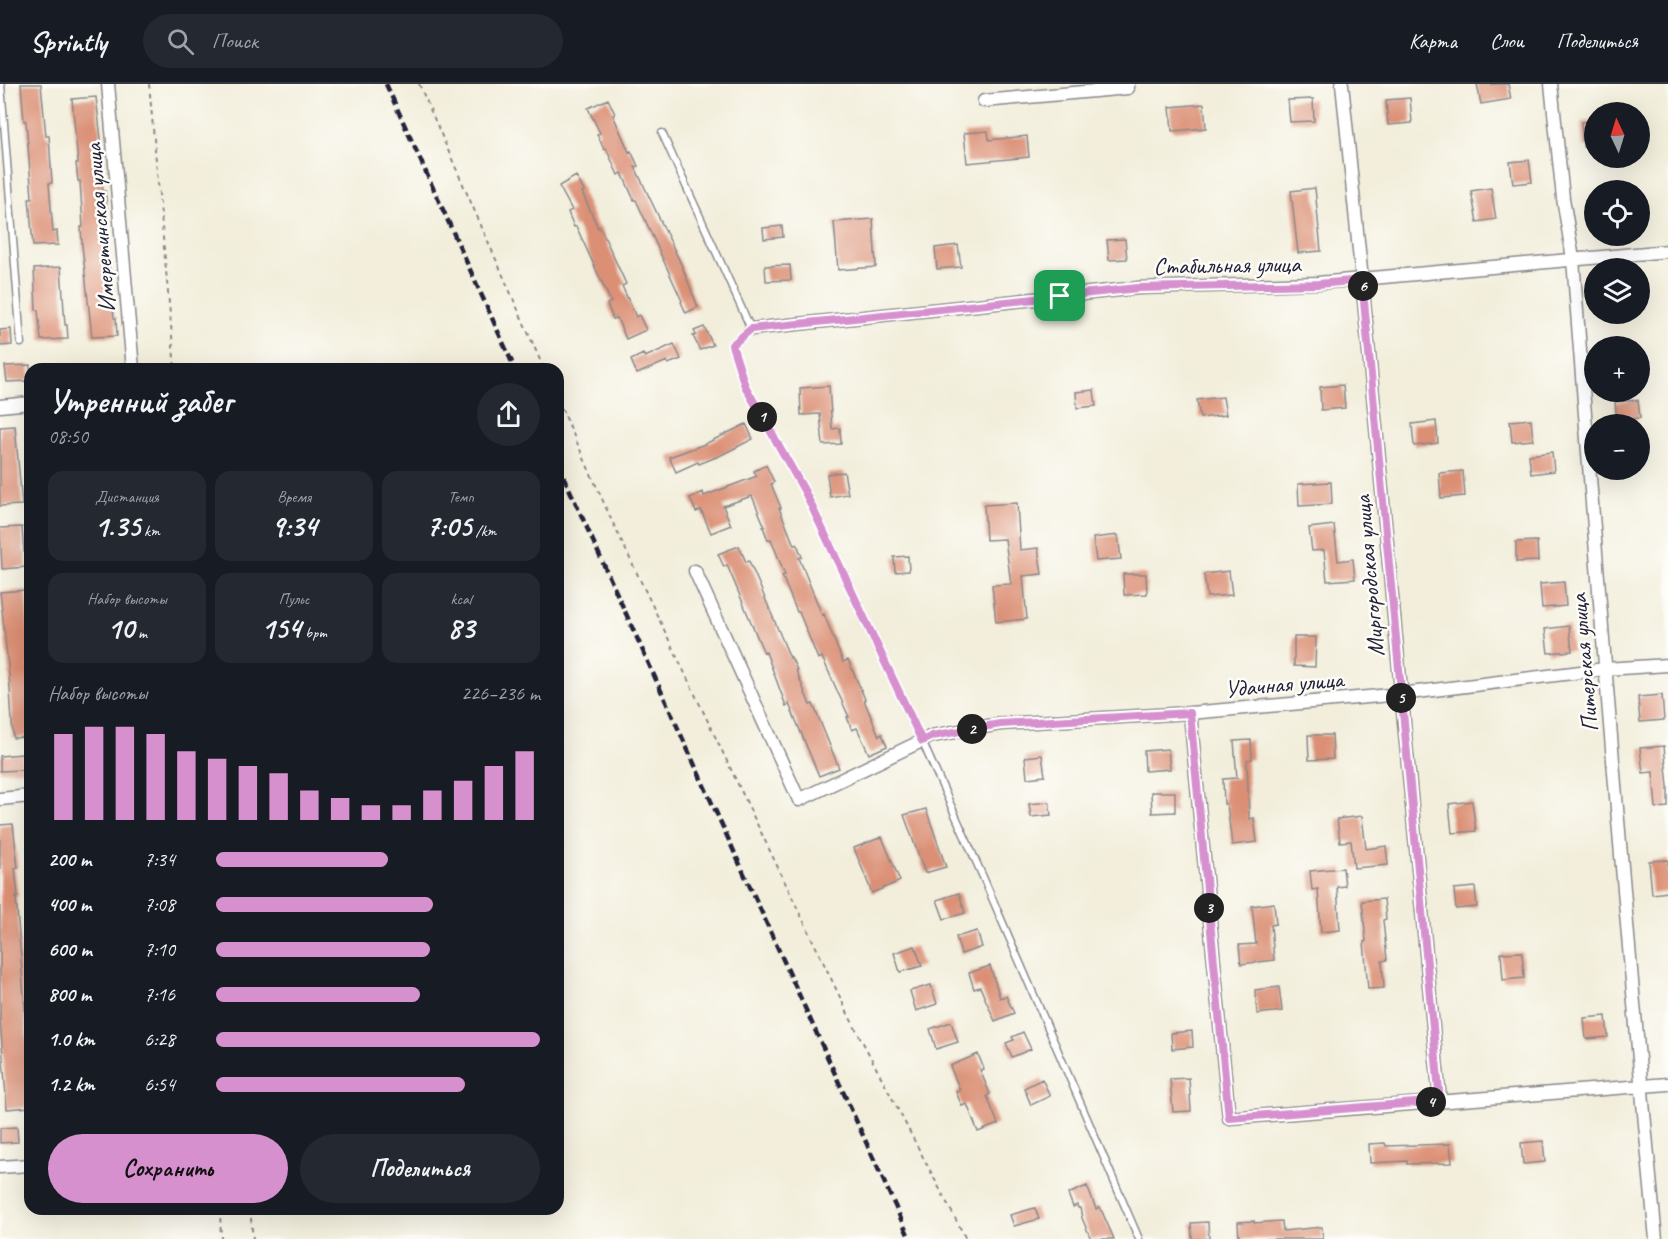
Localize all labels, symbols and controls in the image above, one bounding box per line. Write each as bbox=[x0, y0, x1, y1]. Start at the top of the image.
search box bbox=[143, 14, 563, 68]
text: Sprintly bbox=[30, 24, 107, 59]
icon: search bbox=[164, 25, 197, 58]
text: Поиск bbox=[212, 27, 258, 55]
text: Карта bbox=[1409, 28, 1457, 54]
text: Слои bbox=[1490, 28, 1524, 54]
text: Поделиться bbox=[1557, 28, 1638, 54]
north arrow bbox=[1584, 102, 1650, 168]
map controls bbox=[1584, 102, 1650, 480]
street label: Имеретинская улица bbox=[78, 141, 122, 314]
button: locate bbox=[1584, 180, 1650, 246]
street label: Стабильная улица bbox=[1153, 249, 1302, 281]
button: layers bbox=[1584, 258, 1650, 324]
pin bbox=[1034, 270, 1085, 321]
pin: 6 bbox=[1348, 271, 1378, 301]
text: 6 bbox=[1359, 276, 1367, 296]
icon: arrive bbox=[1043, 279, 1076, 312]
button: + bbox=[1584, 336, 1650, 402]
text: Утренний забег bbox=[48, 380, 232, 422]
button: share bbox=[477, 383, 540, 446]
pin: 1 bbox=[747, 402, 777, 432]
text: 1 bbox=[758, 407, 766, 427]
button: − bbox=[1584, 414, 1650, 480]
text: 08:50 bbox=[48, 424, 88, 449]
text: Дистанция bbox=[95, 487, 159, 507]
text: Время bbox=[277, 487, 311, 507]
text: Темп bbox=[448, 487, 474, 507]
street label: Миргородская улица bbox=[1347, 493, 1391, 658]
text: 1.35 bbox=[94, 507, 140, 545]
text: 9:34 bbox=[271, 507, 317, 545]
text: 7:05 bbox=[426, 507, 472, 545]
text: km bbox=[140, 521, 160, 541]
text: /km bbox=[472, 521, 496, 541]
text: Набор высоты bbox=[87, 589, 167, 609]
text: Пульс bbox=[279, 589, 309, 609]
text: kcal bbox=[450, 589, 472, 609]
street label: Питерская улица bbox=[1563, 591, 1605, 733]
text: 10 bbox=[107, 609, 134, 647]
text: 154 bbox=[261, 609, 301, 647]
text: 83 bbox=[448, 609, 475, 647]
text: m bbox=[134, 623, 147, 643]
text: bpm bbox=[301, 623, 327, 643]
street label: Удачная улица bbox=[1224, 664, 1347, 704]
text: Набор высоты bbox=[48, 681, 147, 706]
text: 226–236 m bbox=[461, 681, 540, 706]
pin: 5 bbox=[1386, 683, 1416, 713]
text: 5 bbox=[1398, 688, 1404, 708]
pin: 2 bbox=[957, 714, 987, 744]
text: 2 bbox=[968, 719, 976, 739]
text: 200 m bbox=[48, 847, 91, 872]
text: 7:34 bbox=[144, 847, 175, 872]
text: 400 m bbox=[48, 892, 91, 917]
text: 7:08 bbox=[144, 892, 175, 917]
pin: 3 bbox=[1194, 893, 1224, 923]
text: 3 bbox=[1205, 898, 1213, 918]
text: 600 m bbox=[48, 937, 92, 962]
text: 7:10 bbox=[144, 937, 175, 962]
text: 800 m bbox=[48, 982, 91, 1007]
text: 7:16 bbox=[144, 982, 175, 1007]
text: 1.0 km bbox=[48, 1027, 95, 1052]
text: 6:28 bbox=[144, 1027, 175, 1052]
text: 1.2 km bbox=[48, 1072, 95, 1097]
text: 6:54 bbox=[144, 1072, 175, 1097]
pin: 4 bbox=[1416, 1087, 1446, 1117]
text: 4 bbox=[1427, 1092, 1435, 1112]
button: Сохранить bbox=[48, 1134, 288, 1203]
button: Поделиться bbox=[300, 1134, 540, 1203]

